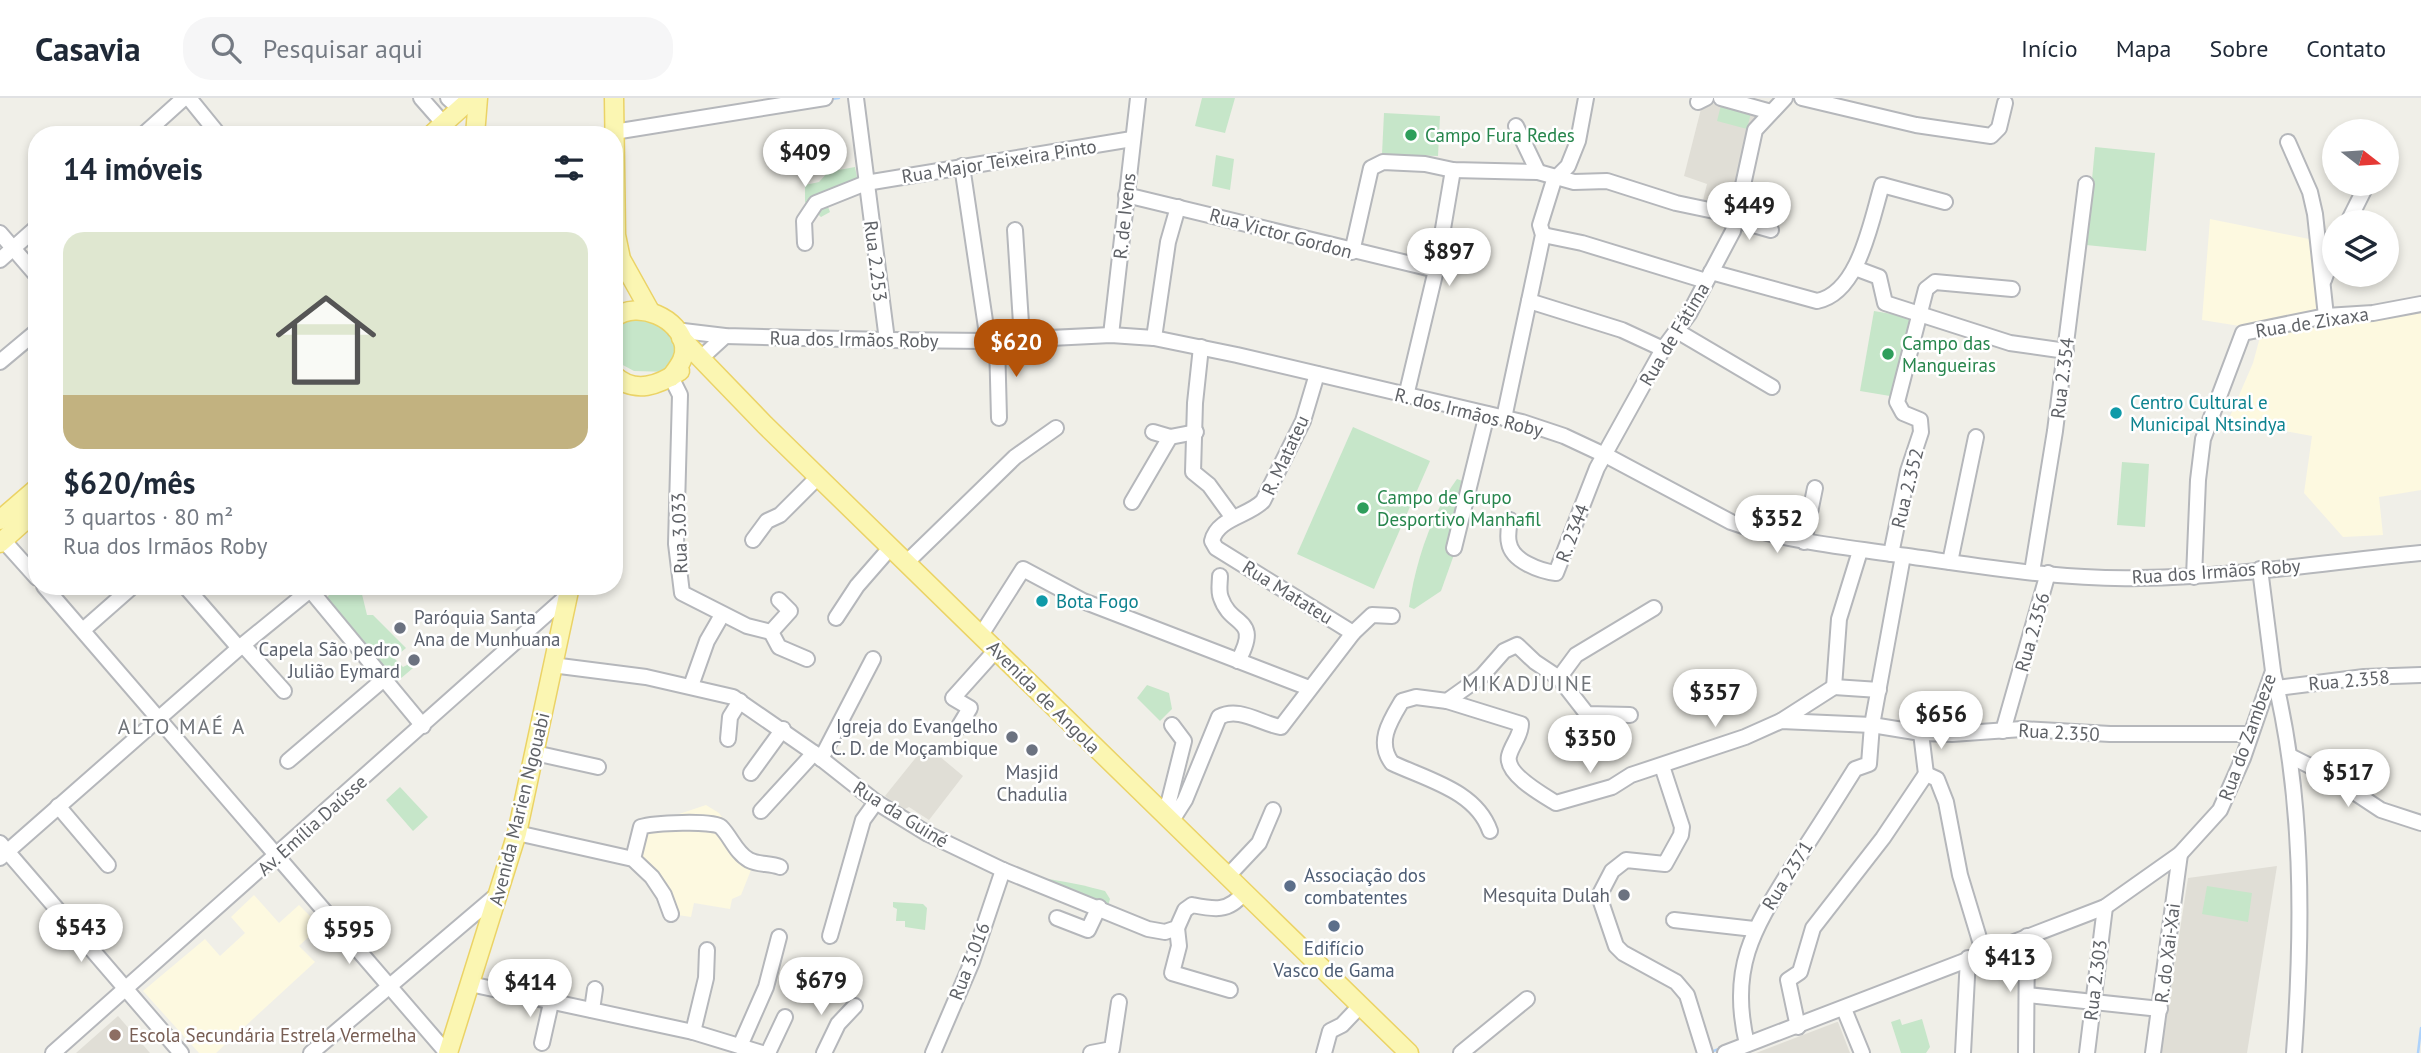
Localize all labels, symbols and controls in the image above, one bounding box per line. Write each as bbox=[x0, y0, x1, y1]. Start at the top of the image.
search box bbox=[183, 17, 673, 80]
text: Casavia bbox=[35, 27, 141, 70]
icon: search bbox=[207, 29, 245, 67]
text: Pesquisar aqui bbox=[263, 32, 423, 65]
text: Início bbox=[2021, 33, 2078, 64]
text: Mapa bbox=[2116, 33, 2171, 64]
text: Sobre bbox=[2209, 33, 2268, 64]
text: Contato bbox=[2306, 33, 2386, 64]
north arrow bbox=[2322, 119, 2399, 196]
map controls bbox=[2322, 119, 2399, 287]
place label: Campo Fura Redes bbox=[1425, 123, 1575, 147]
marker: Campo Fura Redes bbox=[1403, 127, 1419, 143]
pin: $409 bbox=[764, 130, 846, 189]
street label: Rua Major Teixeira Pinto bbox=[900, 134, 1098, 188]
text: $409 bbox=[779, 137, 831, 166]
text: 14 imóveis bbox=[63, 149, 203, 188]
icon: filters bbox=[550, 149, 588, 187]
street label: R. de Ivens bbox=[1108, 172, 1140, 260]
pin: $449 bbox=[1708, 183, 1790, 242]
text: $449 bbox=[1723, 190, 1775, 219]
street label: Rua Victor Gordon bbox=[1207, 202, 1355, 264]
button: layers bbox=[2322, 210, 2399, 287]
street label: Rua 2.253 bbox=[859, 219, 893, 303]
pin: $897 bbox=[1408, 228, 1490, 288]
text: $897 bbox=[1423, 236, 1475, 265]
icon: home bbox=[263, 277, 389, 403]
street label: Rua de Fátima bbox=[1634, 278, 1714, 390]
street label: Rua de Zixaxa bbox=[2254, 301, 2370, 343]
pin: $620 bbox=[975, 320, 1057, 379]
street label: Rua dos Irmãos Roby bbox=[769, 326, 939, 352]
text: $620 bbox=[990, 327, 1042, 356]
place label: Campo das Mangueiras bbox=[1902, 331, 1996, 377]
street label: Rua 2.354 bbox=[2045, 336, 2079, 420]
marker: Campo das Mangueiras bbox=[1880, 346, 1896, 362]
street label: R. dos Irmãos Roby bbox=[1392, 382, 1546, 442]
place label: Centro Cultural e Municipal Ntsindya bbox=[2130, 390, 2286, 436]
marker: Centro Cultural e Municipal Ntsindya bbox=[2108, 405, 2124, 421]
street label: R. Matateu bbox=[1256, 411, 1314, 499]
street label: Rua 2.352 bbox=[1886, 446, 1928, 530]
text: $620/mês bbox=[63, 463, 195, 502]
place label: Campo de Grupo Desportivo Manhafil bbox=[1377, 485, 1541, 531]
street label: Rua 3.033 bbox=[666, 492, 692, 574]
pin: $352 bbox=[1736, 496, 1818, 555]
marker: Campo de Grupo Desportivo Manhafil bbox=[1355, 500, 1371, 516]
street label: R. 2344 bbox=[1550, 501, 1594, 565]
text: 3 quartos · 80 m² bbox=[63, 502, 233, 531]
text: $352 bbox=[1751, 503, 1803, 532]
text: Rua dos Irmãos Roby bbox=[63, 531, 267, 560]
street label: Rua dos Irmãos Roby bbox=[2131, 553, 2301, 589]
street label: Rua Matateu bbox=[1238, 555, 1338, 629]
place label: Bota Fogo bbox=[1056, 589, 1139, 613]
street label: Rua 2.356 bbox=[2009, 590, 2055, 674]
marker: Bota Fogo bbox=[1034, 593, 1050, 609]
place label: Paróquia Santa Ana de Munhuana bbox=[414, 605, 561, 651]
marker: Paróquia Santa Ana de Munhuana bbox=[392, 620, 408, 636]
street label: Avenida de Angola bbox=[982, 635, 1106, 759]
place label: Capela São pedro Julião Eymard bbox=[259, 637, 400, 683]
marker: Capela São pedro Julião Eymard bbox=[406, 652, 422, 668]
street label: Rua 2.358 bbox=[2307, 665, 2391, 695]
district label: MIKADJUINE bbox=[1462, 670, 1594, 697]
pin: $357 bbox=[1674, 670, 1756, 729]
street label: Rua do Zambeze bbox=[2213, 670, 2281, 804]
text: $357 bbox=[1689, 677, 1741, 706]
pin: $656 bbox=[1900, 692, 1982, 751]
text: $656 bbox=[1915, 699, 1967, 728]
street label: Avenida Marien Ngouabi bbox=[483, 710, 555, 908]
district label: ALTO MAÉ A bbox=[118, 713, 246, 740]
place label: Igreja do Evangelho C. D. de Moçambique bbox=[831, 714, 998, 760]
pin: $350 bbox=[1549, 716, 1631, 775]
street label: Rua 2.350 bbox=[2018, 718, 2100, 746]
text: $350 bbox=[1564, 723, 1616, 752]
marker: Igreja do Evangelho C. D. de Moçambique bbox=[1004, 729, 1020, 745]
marker: Masjid Chadulia bbox=[1024, 742, 1040, 758]
pin: $517 bbox=[2307, 750, 2389, 809]
text: $517 bbox=[2322, 757, 2374, 786]
place label: Masjid Chadulia bbox=[996, 760, 1068, 806]
street label: Av. Emília Daússe bbox=[252, 769, 372, 881]
street label: Rua da Guiné bbox=[849, 775, 953, 853]
street label: Rua 2371 bbox=[1756, 836, 1818, 914]
place label: Associação dos combatentes bbox=[1304, 863, 1426, 909]
marker: Associação dos combatentes bbox=[1282, 878, 1298, 894]
place label: Mesquita Dulah bbox=[1483, 883, 1610, 907]
marker: Mesquita Dulah bbox=[1616, 887, 1632, 903]
street label: R. do Xai-Xai bbox=[2149, 902, 2185, 1004]
pin: $543 bbox=[40, 904, 122, 964]
pin: $595 bbox=[308, 906, 390, 966]
text: $543 bbox=[55, 912, 107, 941]
text: $595 bbox=[323, 914, 375, 943]
marker: Edifício Vasco de Gama bbox=[1326, 918, 1342, 934]
street label: Rua 3.016 bbox=[943, 919, 995, 1003]
pin: $413 bbox=[1969, 934, 2051, 994]
place label: Edifício Vasco de Gama bbox=[1272, 936, 1395, 982]
street label: Rua 2.303 bbox=[2078, 938, 2112, 1022]
text: $413 bbox=[1984, 942, 2036, 971]
pin: $679 bbox=[780, 958, 862, 1017]
pin: $414 bbox=[489, 960, 571, 1019]
text: $679 bbox=[795, 965, 847, 994]
text: $414 bbox=[504, 967, 556, 996]
place label: Escola Secundária Estrela Vermelha bbox=[129, 1023, 416, 1047]
marker: Escola Secundária Estrela Vermelha bbox=[107, 1027, 123, 1043]

